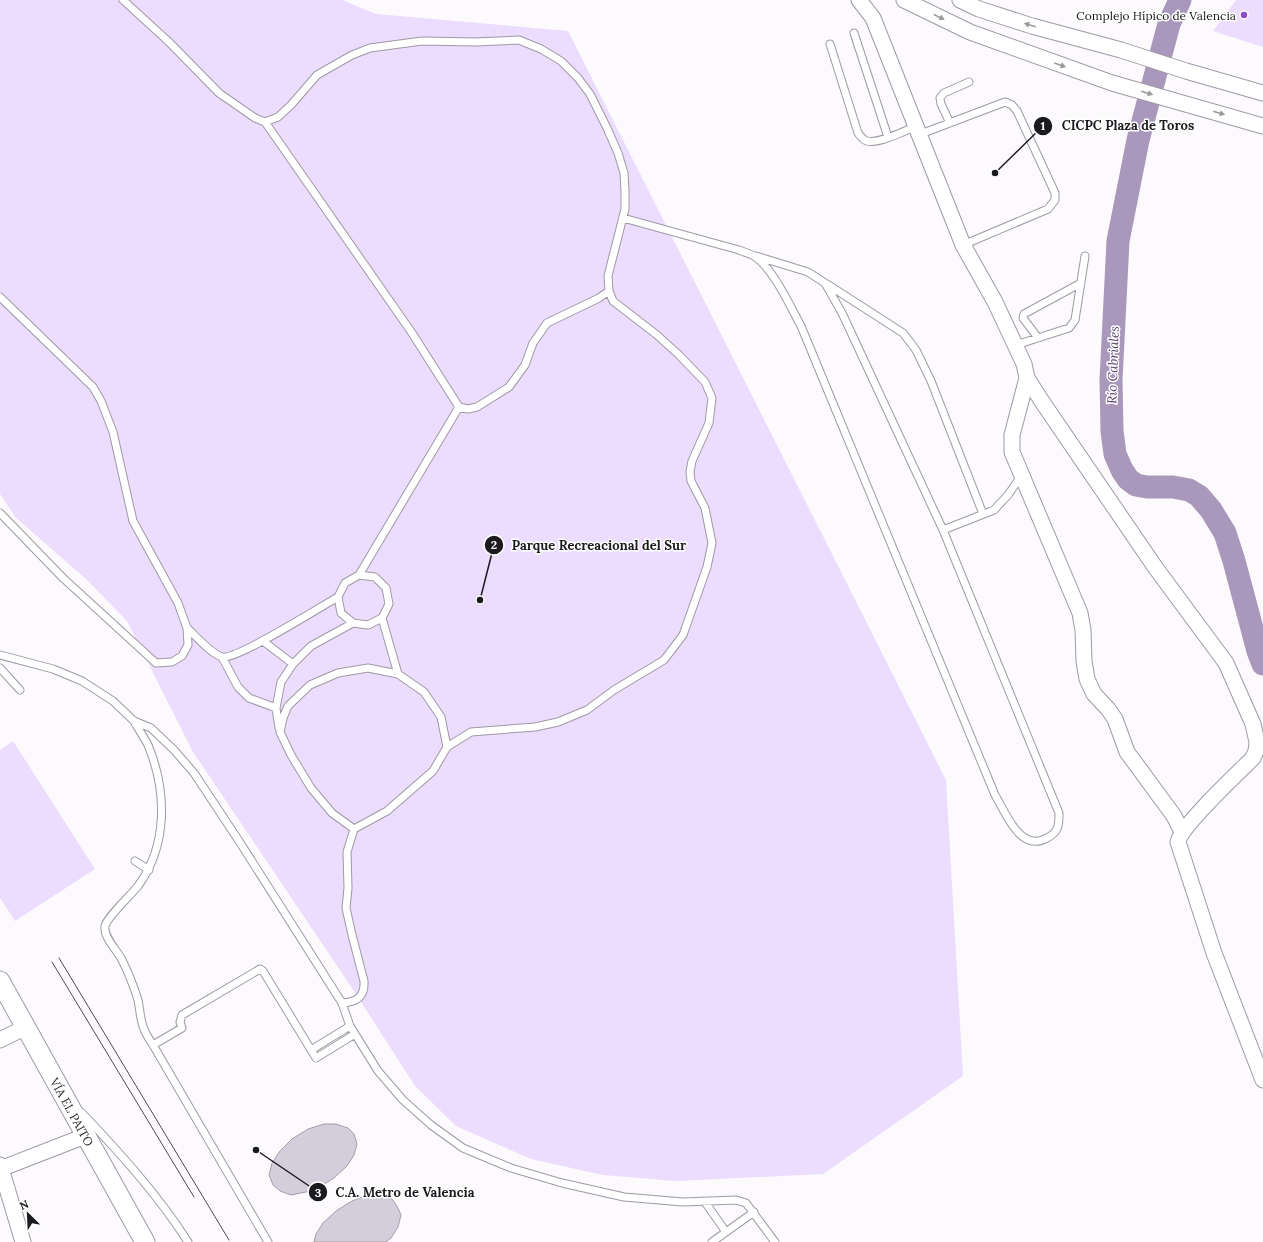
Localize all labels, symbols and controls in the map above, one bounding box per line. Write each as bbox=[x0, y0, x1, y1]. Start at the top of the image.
place label: Complejo Hípico de Valencia bbox=[1076, 8, 1236, 23]
marker: Complejo Hípico de Valencia bbox=[1239, 10, 1249, 20]
one-way arrow bbox=[933, 14, 945, 20]
one-way arrow bbox=[1023, 22, 1035, 28]
one-way arrow bbox=[1054, 62, 1066, 68]
one-way arrow bbox=[1141, 90, 1153, 96]
one-way arrow bbox=[1213, 111, 1225, 117]
callout: CICPC Plaza de Toros bbox=[1033, 113, 1202, 138]
text: CICPC Plaza de Toros bbox=[1062, 117, 1194, 134]
text: 1 bbox=[1041, 118, 1046, 133]
water label: Río Cabriales bbox=[1103, 326, 1123, 404]
callout: Parque Recreacional del Sur bbox=[484, 533, 694, 558]
text: 2 bbox=[491, 537, 497, 552]
text: Parque Recreacional del Sur bbox=[512, 537, 687, 554]
street label: VÍA EL PAITO bbox=[47, 1074, 97, 1149]
callout: C.A. Metro de Valencia bbox=[308, 1180, 483, 1205]
text: C.A. Metro de Valencia bbox=[335, 1184, 475, 1201]
text: 3 bbox=[315, 1185, 322, 1200]
north arrow bbox=[8, 1194, 48, 1234]
text: N bbox=[17, 1197, 31, 1213]

